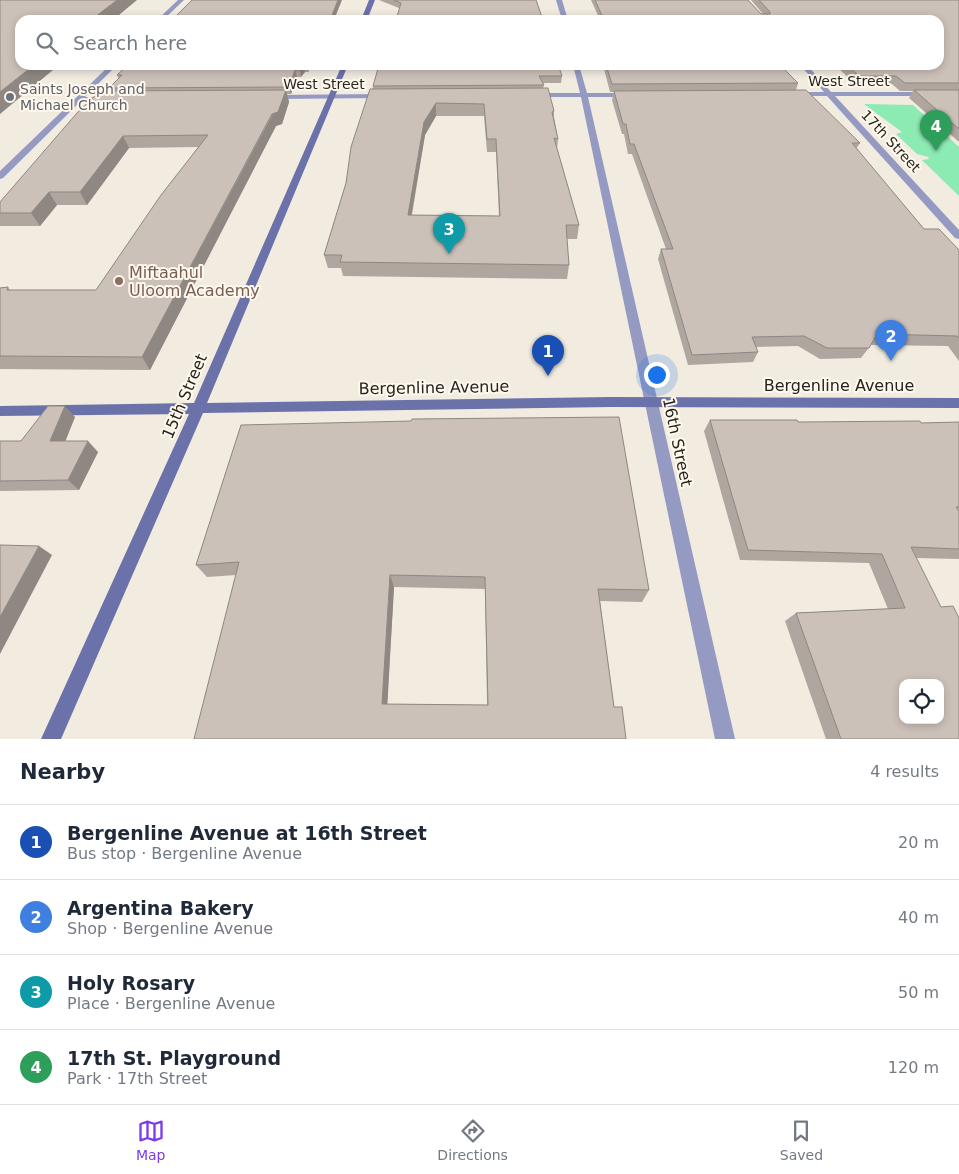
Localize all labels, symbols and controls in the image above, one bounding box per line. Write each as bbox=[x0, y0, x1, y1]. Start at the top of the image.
search box bbox=[15, 15, 944, 70]
icon: search bbox=[33, 29, 61, 57]
text: Search here bbox=[73, 32, 187, 54]
street label: West Street bbox=[808, 73, 890, 89]
street label: West Street bbox=[283, 76, 365, 92]
place label: Saints Joseph and Michael Church bbox=[20, 81, 145, 113]
marker: Saints Joseph and Michael Church bbox=[4, 91, 16, 103]
street label: 17th Street bbox=[858, 107, 924, 176]
pin: 4 bbox=[920, 110, 952, 151]
pin: 3 bbox=[433, 213, 465, 254]
place label: Miftaahul Uloom Academy bbox=[129, 263, 260, 300]
marker: Miftaahul Uloom Academy bbox=[113, 275, 125, 287]
pin: 2 bbox=[875, 320, 907, 361]
pin: 1 bbox=[532, 335, 564, 376]
street label: 15th Street bbox=[158, 351, 211, 442]
your location bbox=[644, 362, 670, 388]
street label: Bergenline Avenue bbox=[764, 376, 914, 395]
street label: Bergenline Avenue bbox=[359, 377, 509, 398]
street label: 16th Street bbox=[659, 396, 696, 488]
map controls bbox=[899, 679, 944, 724]
button: locate bbox=[899, 679, 944, 724]
text: Nearby bbox=[20, 760, 105, 784]
text: 4 results bbox=[870, 762, 939, 781]
text: Bergenline Avenue at 16th Street bbox=[67, 822, 427, 844]
text: 1 bbox=[30, 833, 42, 852]
text: 20 m bbox=[898, 833, 939, 852]
text: Bus stop · Bergenline Avenue bbox=[67, 844, 302, 863]
text: Argentina Bakery bbox=[67, 897, 254, 919]
text: 2 bbox=[30, 908, 42, 927]
text: 40 m bbox=[898, 908, 939, 927]
text: Shop · Bergenline Avenue bbox=[67, 919, 273, 938]
text: Holy Rosary bbox=[67, 972, 195, 994]
text: 3 bbox=[30, 983, 42, 1002]
text: 50 m bbox=[898, 983, 939, 1002]
text: Place · Bergenline Avenue bbox=[67, 994, 275, 1013]
text: 17th St. Playground bbox=[67, 1047, 281, 1069]
text: 4 bbox=[30, 1058, 42, 1077]
text: 120 m bbox=[888, 1058, 939, 1077]
text: Park · 17th Street bbox=[67, 1069, 207, 1088]
tab: Map bbox=[136, 1117, 165, 1163]
tab: Directions bbox=[437, 1117, 508, 1163]
tab: Saved bbox=[780, 1117, 823, 1163]

